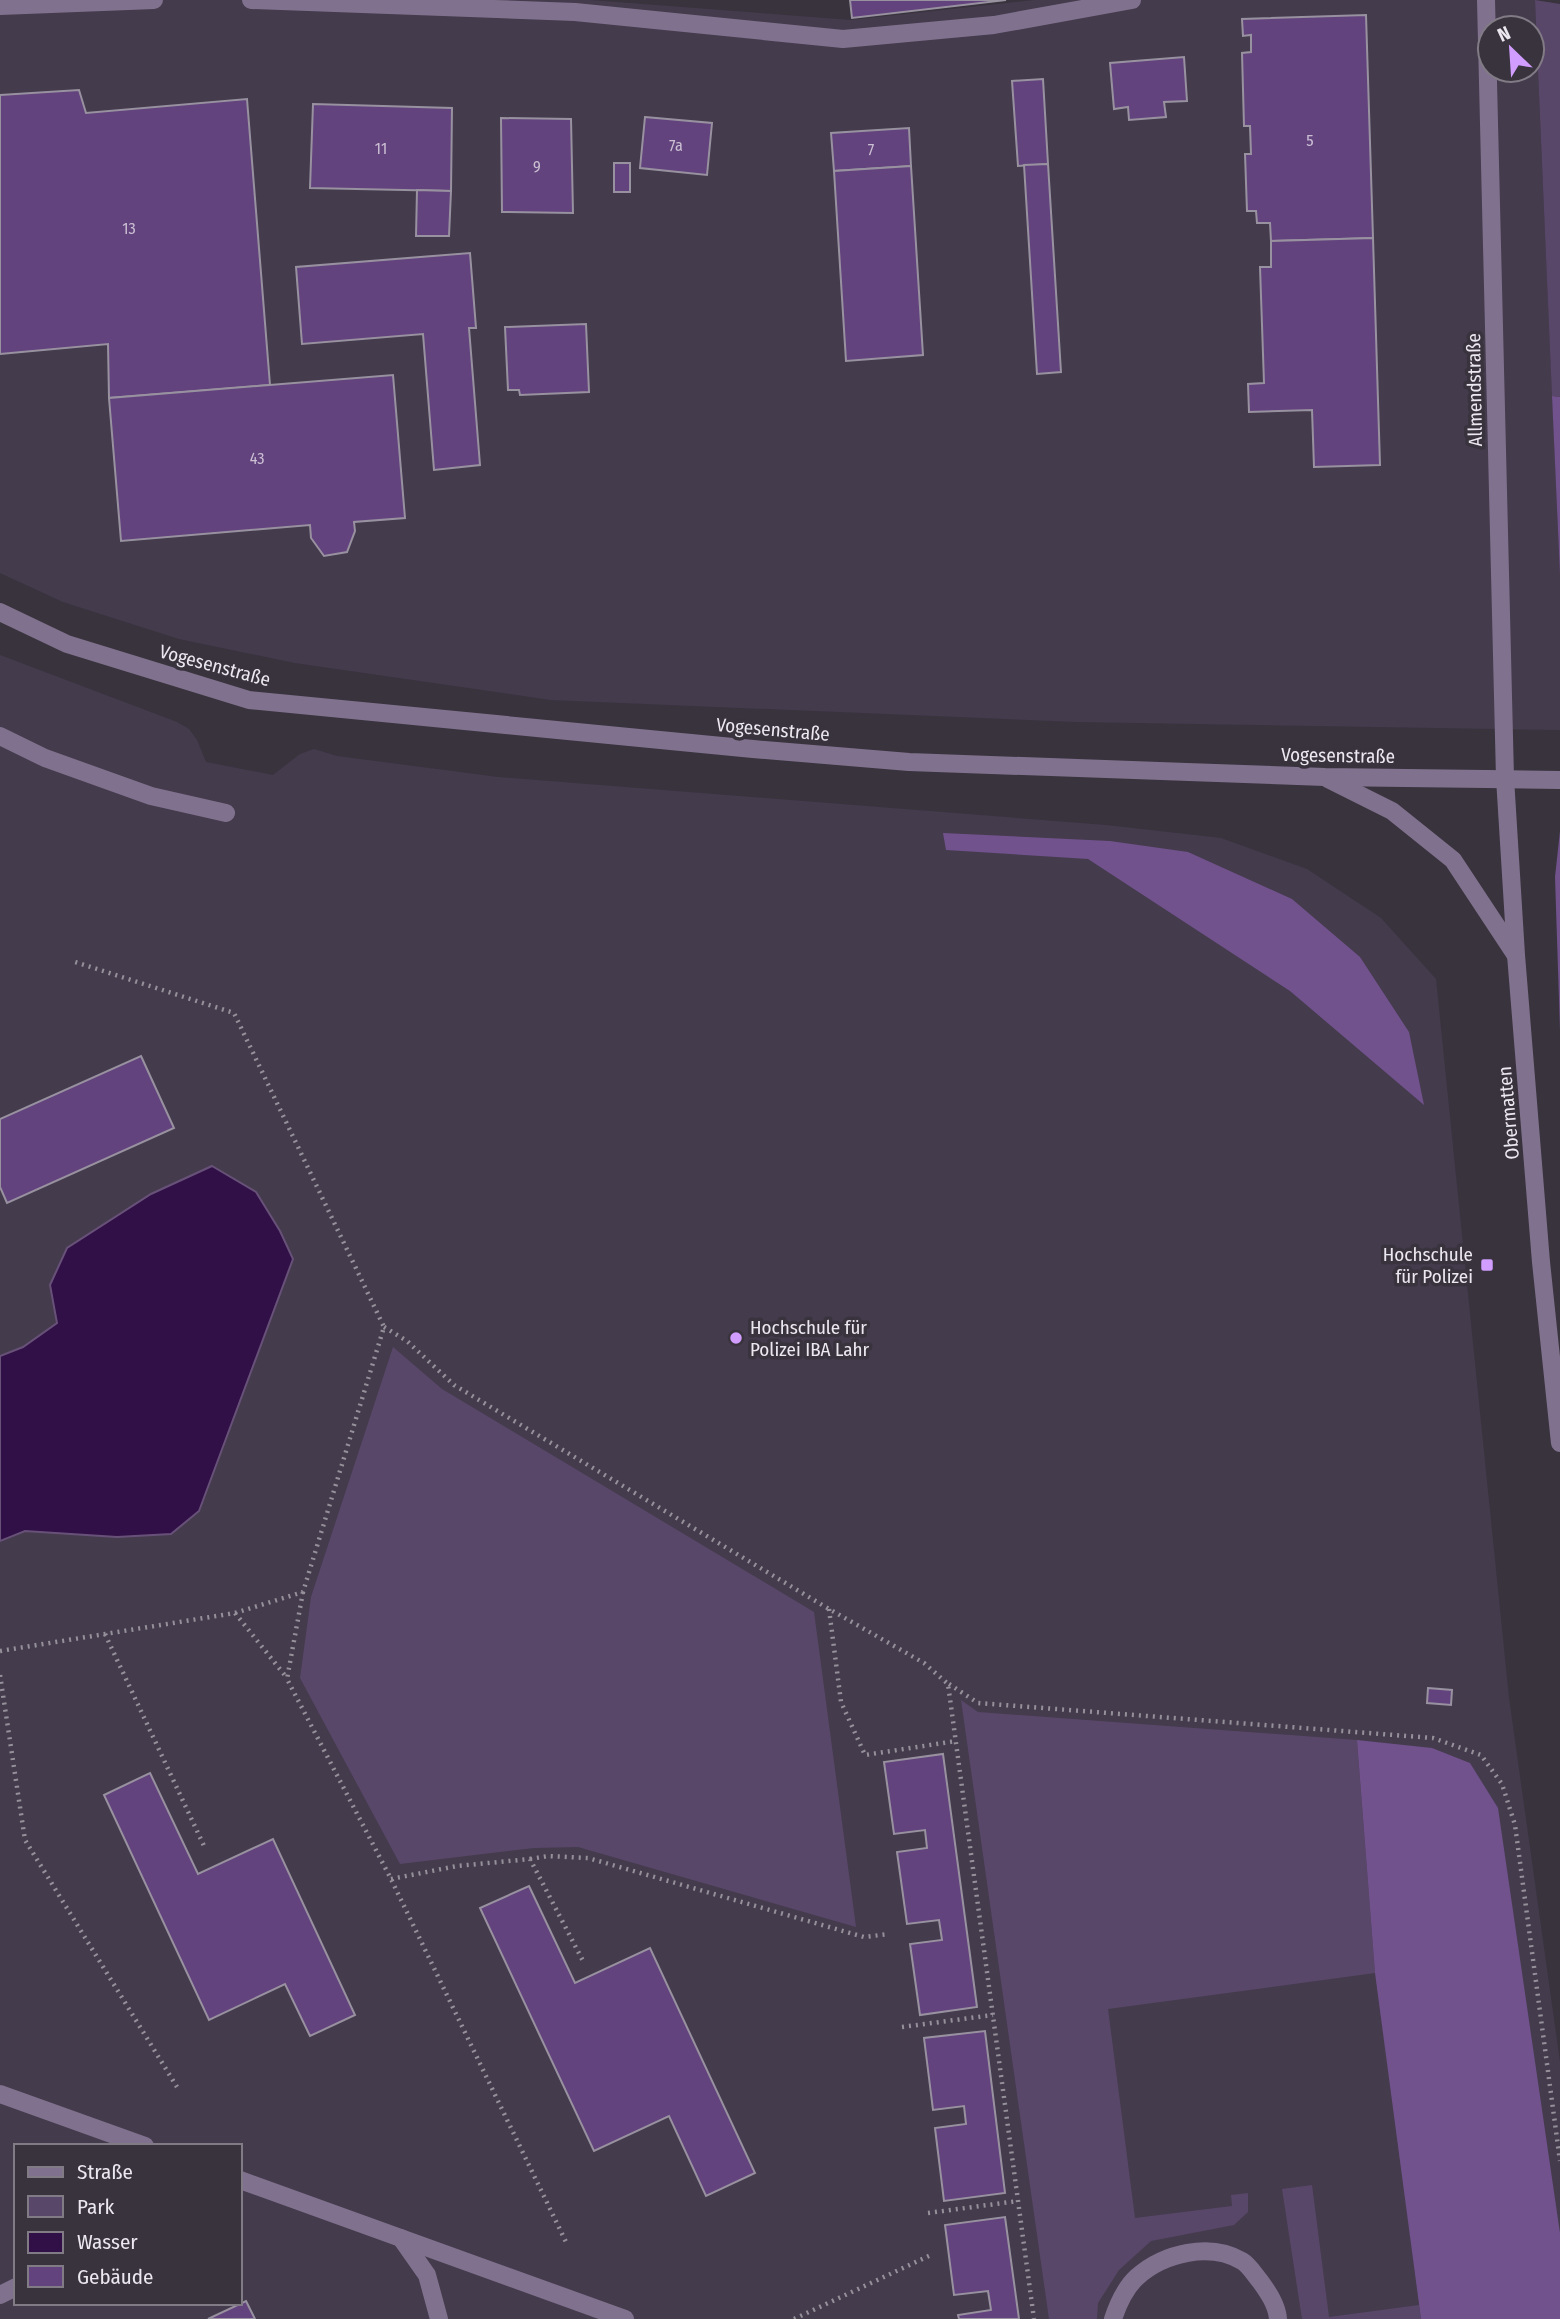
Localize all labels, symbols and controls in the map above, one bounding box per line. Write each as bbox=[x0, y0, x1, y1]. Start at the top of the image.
north arrow bbox=[1476, 14, 1546, 84]
text: N bbox=[1494, 21, 1514, 47]
house number: 5 bbox=[1306, 131, 1314, 150]
house number: 7a bbox=[669, 136, 683, 155]
house number: 11 bbox=[375, 139, 387, 158]
house number: 7 bbox=[868, 140, 875, 159]
house number: 9 bbox=[533, 157, 541, 176]
house number: 13 bbox=[122, 219, 136, 238]
street label: Allmendstraße bbox=[1462, 333, 1487, 447]
house number: 43 bbox=[250, 449, 264, 468]
street label: Vogesenstraße bbox=[157, 640, 273, 691]
street label: Vogesenstraße bbox=[715, 713, 831, 746]
street label: Vogesenstraße bbox=[1281, 743, 1395, 768]
street label: Obermatten bbox=[1493, 1065, 1524, 1161]
place label: Hochschule für Polizei bbox=[1383, 1243, 1473, 1288]
marker: Hochschule für Polizei bbox=[1479, 1257, 1495, 1273]
place label: Hochschule für Polizei IBA Lahr bbox=[750, 1316, 870, 1361]
marker: Hochschule für Polizei IBA Lahr bbox=[728, 1330, 744, 1346]
legend bbox=[14, 2144, 242, 2305]
text: Straße bbox=[77, 2159, 133, 2185]
text: Park bbox=[77, 2194, 115, 2220]
text: Wasser bbox=[77, 2229, 138, 2255]
text: Gebäude bbox=[77, 2264, 153, 2290]

